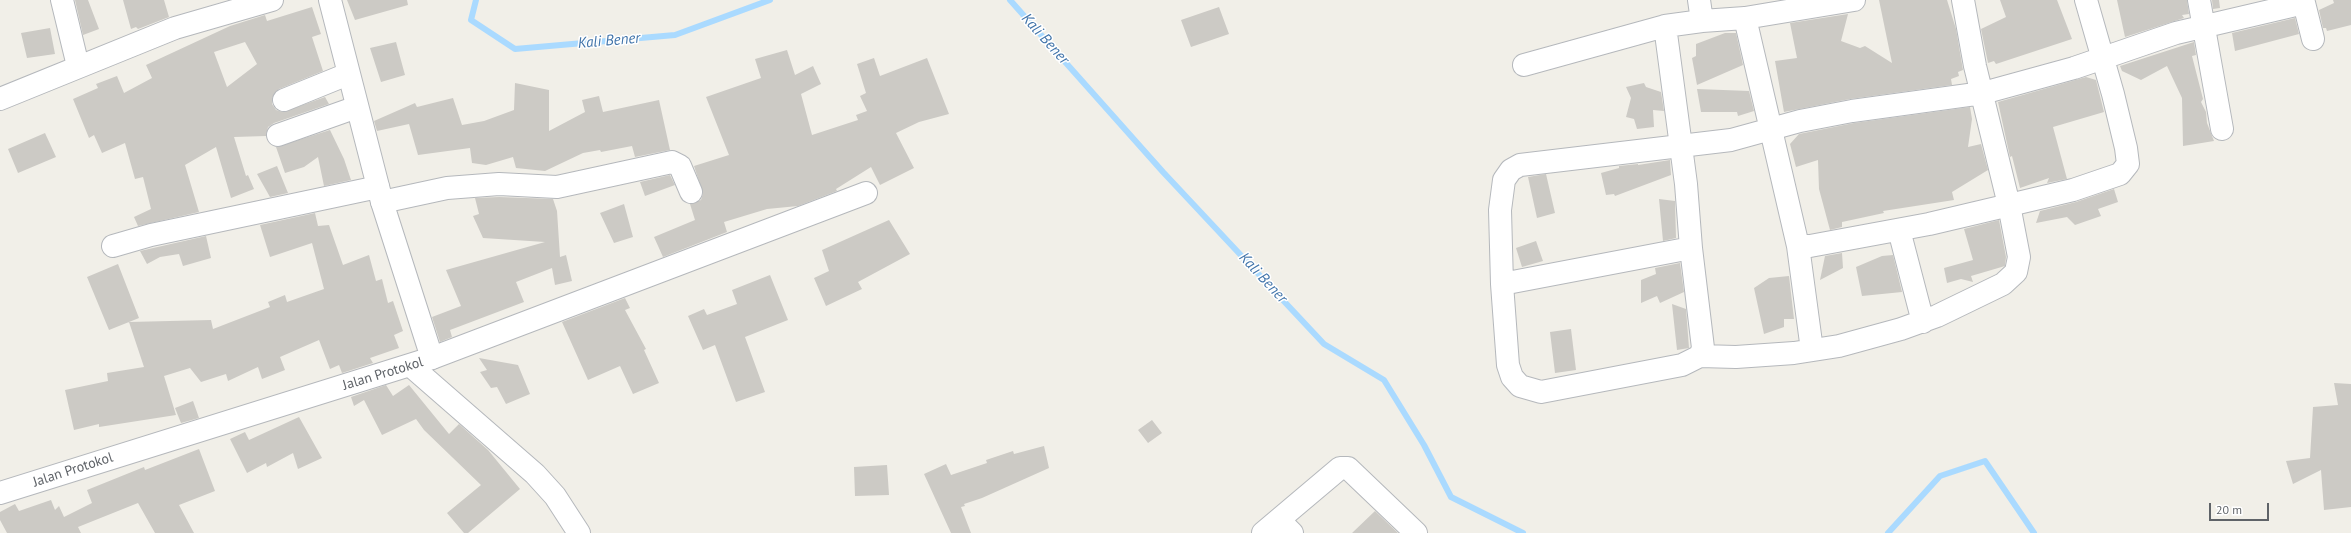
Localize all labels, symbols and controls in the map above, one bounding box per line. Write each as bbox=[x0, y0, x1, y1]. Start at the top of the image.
water label: Kali Bener bbox=[1017, 10, 1073, 68]
water label: Kali Bener bbox=[577, 29, 641, 53]
water label: Kali Bener bbox=[1235, 249, 1291, 307]
street label: Jalan Protokol bbox=[341, 354, 425, 394]
street label: Jalan Protokol bbox=[31, 449, 115, 491]
scale bar bbox=[2211, 495, 2271, 521]
text: 20 m bbox=[2216, 502, 2242, 517]

